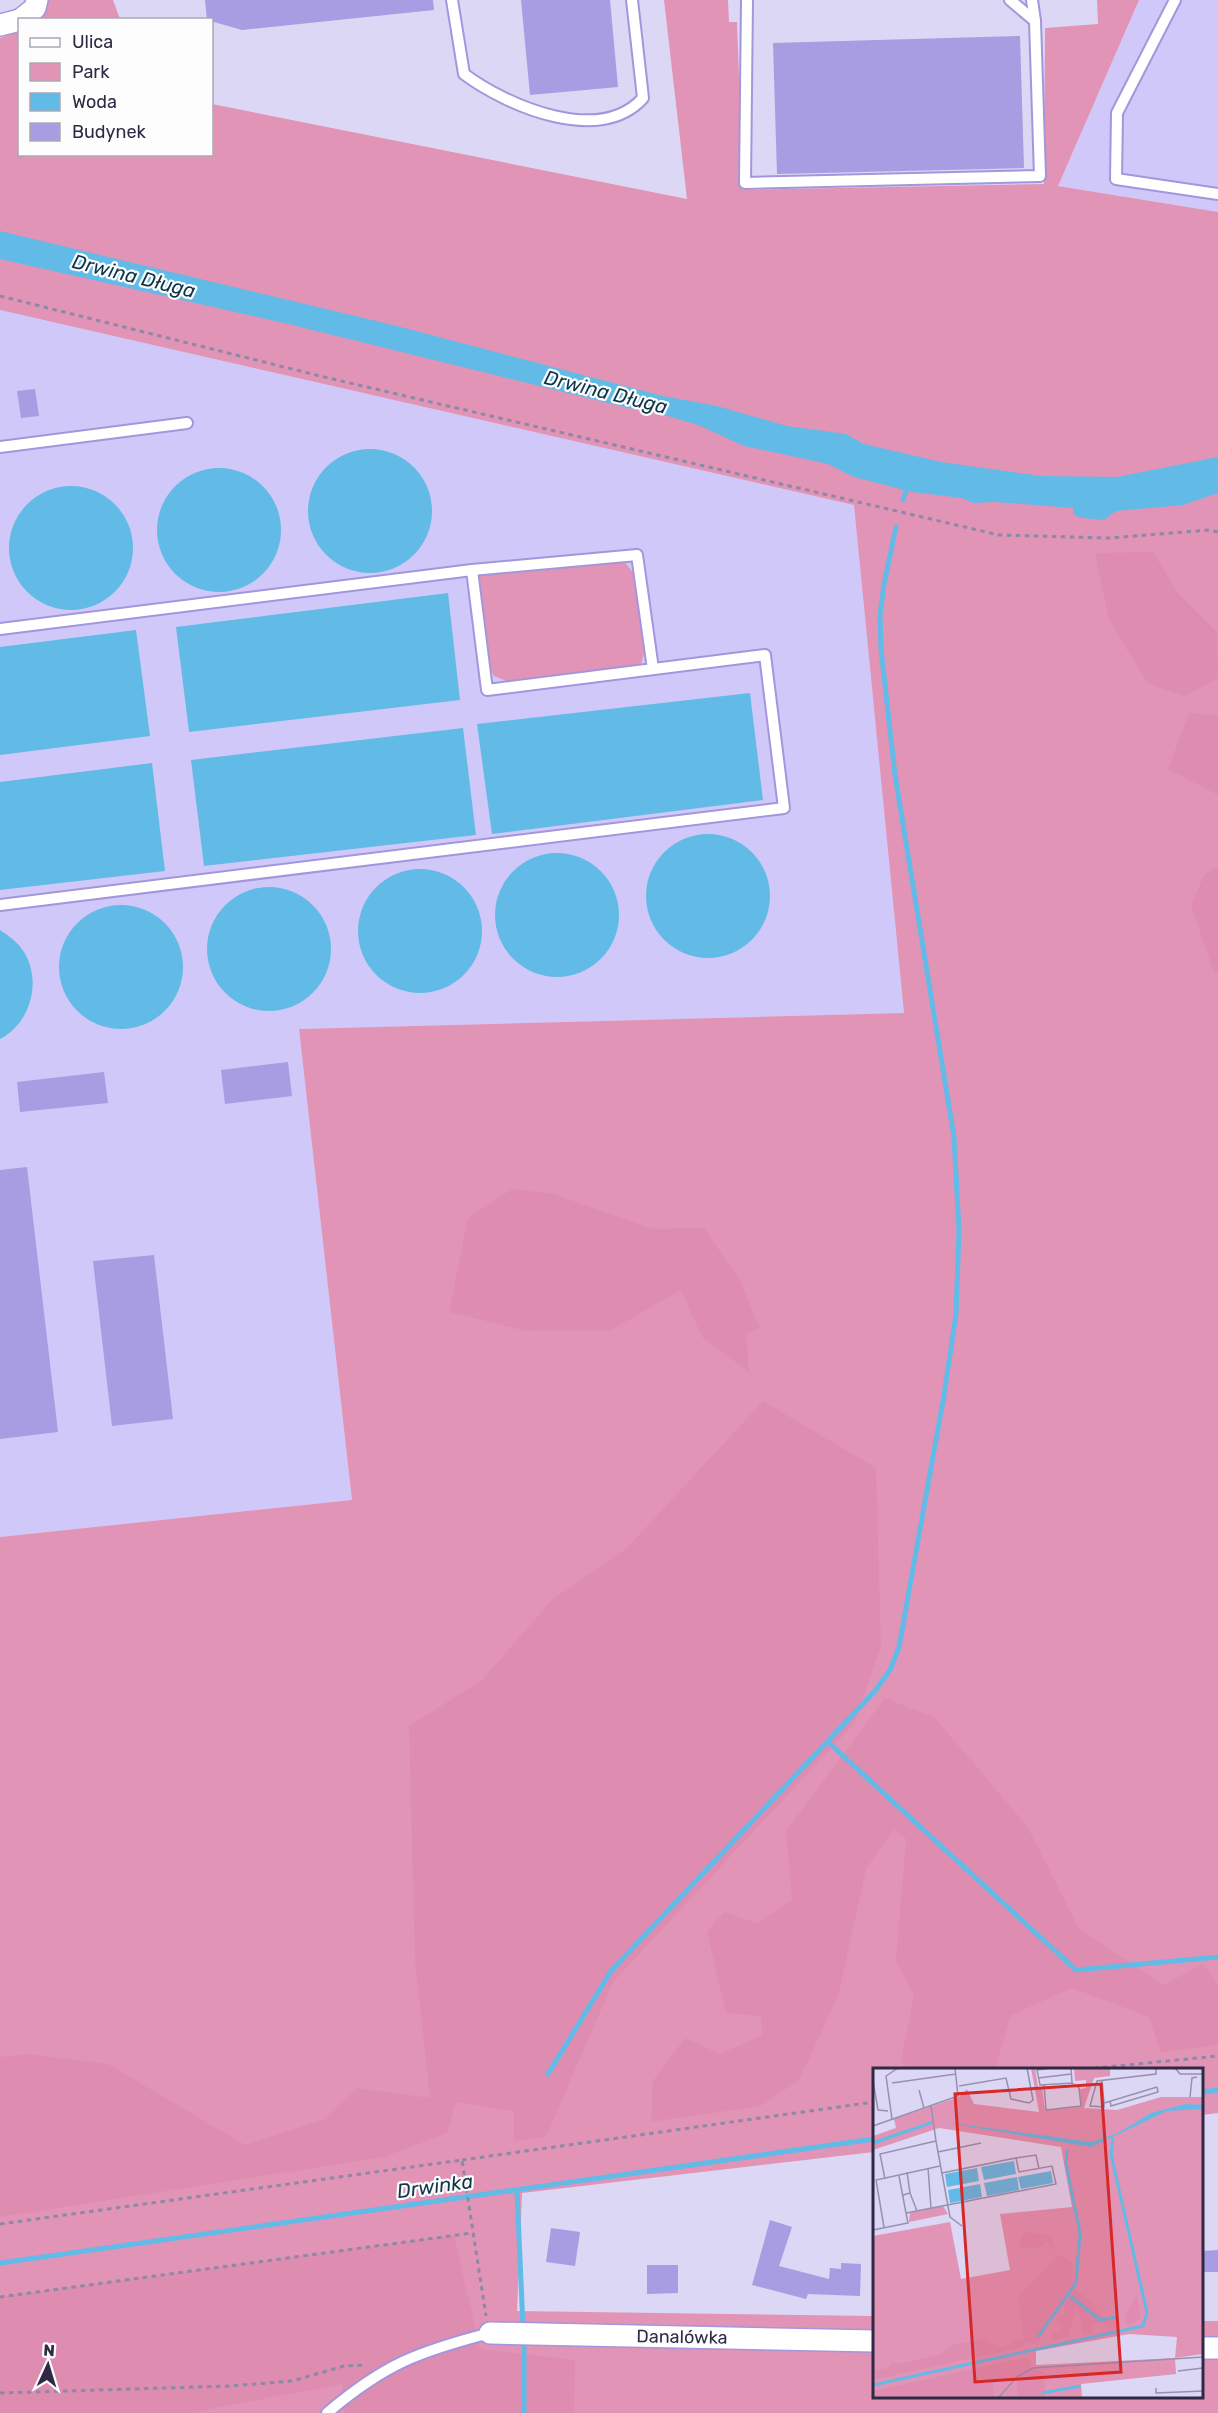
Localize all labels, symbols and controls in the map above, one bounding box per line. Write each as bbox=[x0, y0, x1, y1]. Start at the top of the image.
legend bbox=[18, 18, 213, 156]
text: Ulica bbox=[72, 31, 113, 53]
text: Park bbox=[72, 61, 110, 83]
text: Woda bbox=[72, 91, 117, 113]
text: Budynek bbox=[72, 121, 146, 143]
water label: Drwina Długa bbox=[70, 249, 198, 303]
water label: Drwina Długa bbox=[542, 365, 670, 419]
inset map bbox=[873, 2068, 1203, 2398]
water label: Drwinka bbox=[395, 2169, 475, 2203]
street label: Danalówka bbox=[636, 2325, 728, 2349]
north arrow bbox=[18, 2335, 78, 2395]
text: N bbox=[43, 2341, 55, 2360]

